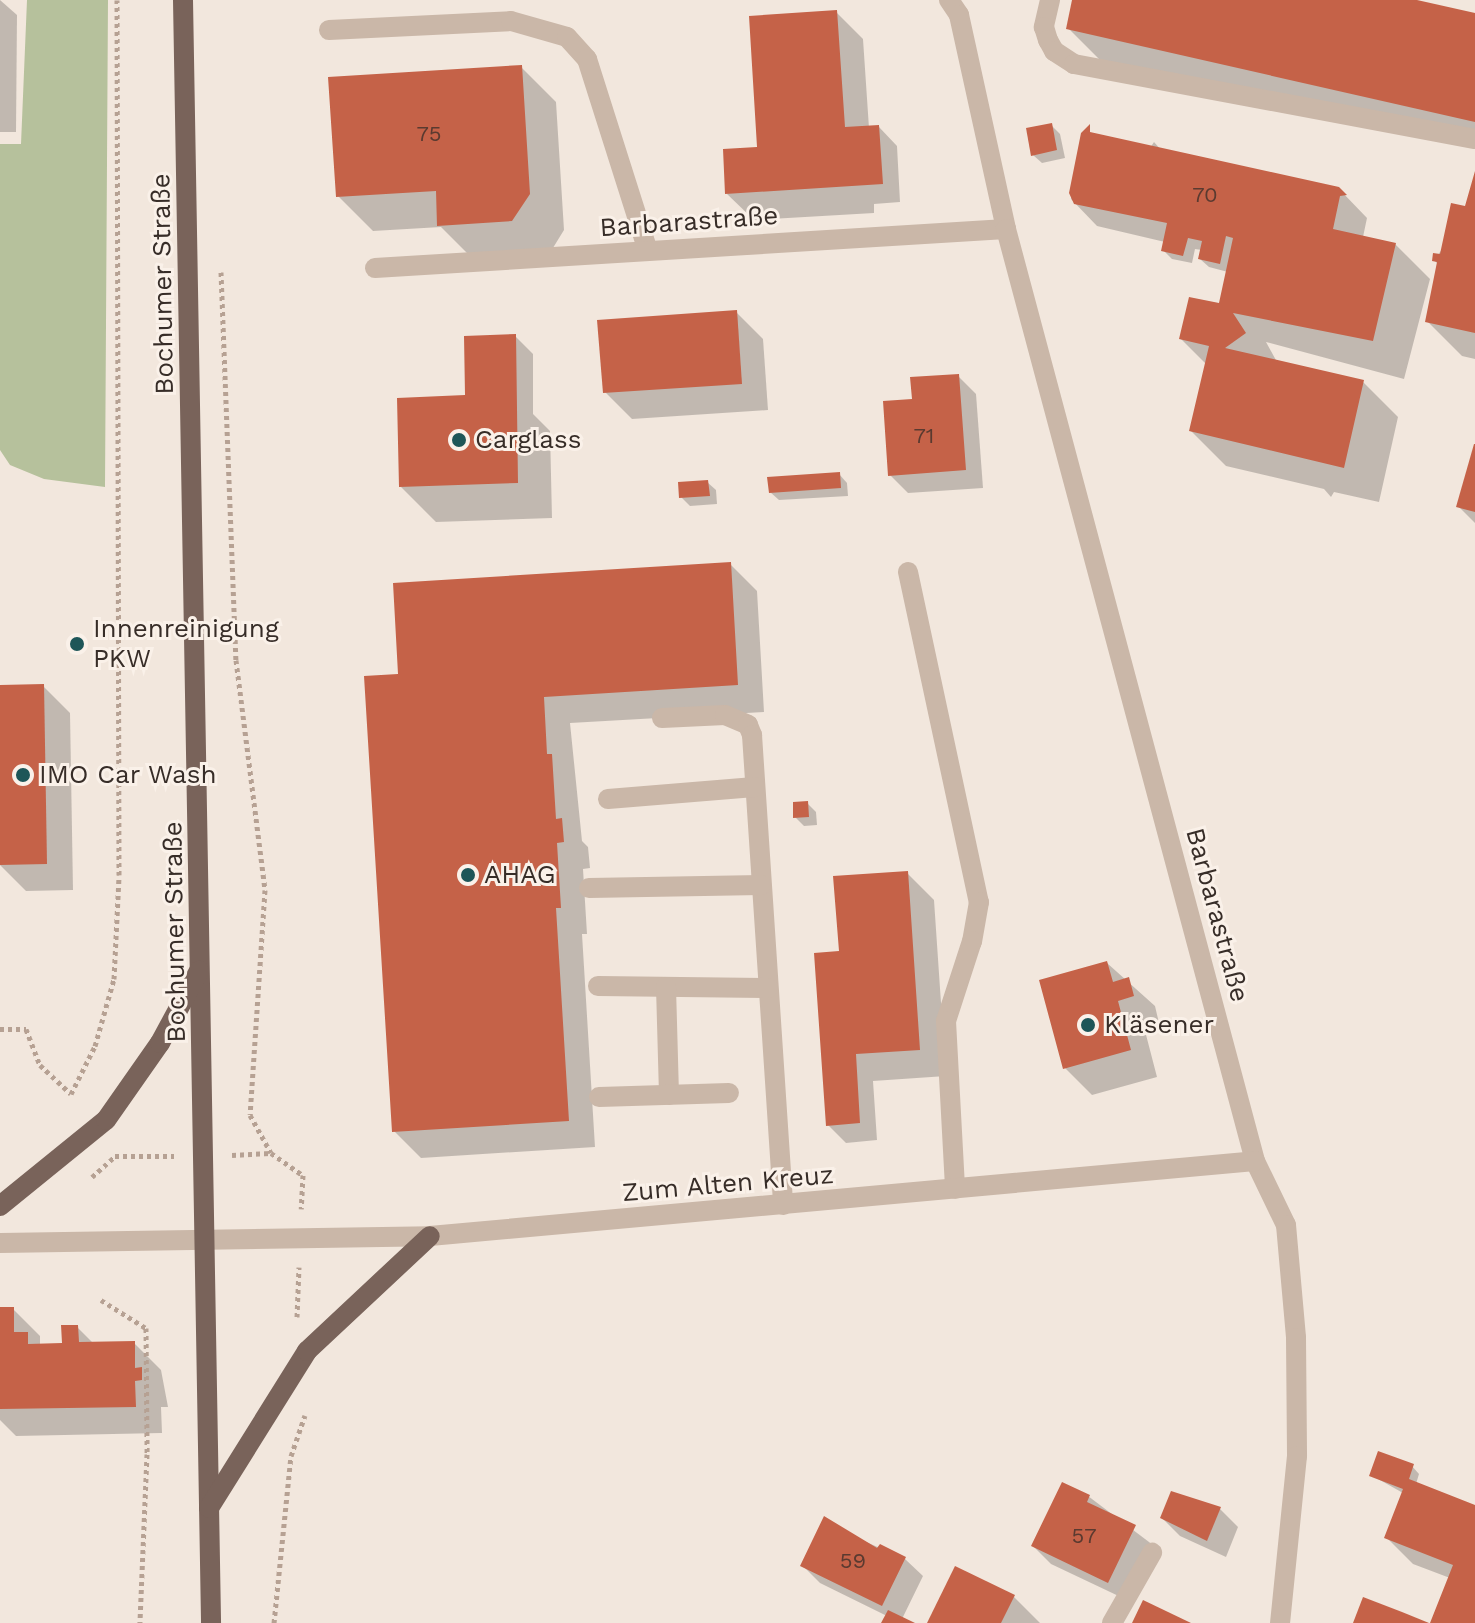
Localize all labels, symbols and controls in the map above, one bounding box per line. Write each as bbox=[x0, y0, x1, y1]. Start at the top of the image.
house number: 75 bbox=[416, 121, 442, 147]
street label: Bochumer Straße bbox=[145, 173, 181, 395]
house number: 70 bbox=[1192, 182, 1218, 208]
street label: Barbarastraße bbox=[599, 200, 779, 244]
house number: 71 bbox=[914, 423, 934, 449]
place label: Carglass bbox=[475, 424, 581, 456]
marker: Carglass bbox=[450, 431, 468, 449]
place label: Innenreinigung PKW bbox=[93, 613, 279, 674]
marker: Innenreinigung PKW bbox=[68, 635, 86, 653]
place label: IMO Car Wash bbox=[39, 759, 218, 791]
marker: IMO Car Wash bbox=[14, 766, 32, 784]
street label: Bochumer Straße bbox=[157, 821, 193, 1043]
street label: Barbarastraße bbox=[1179, 825, 1255, 1005]
place label: AHAG bbox=[484, 859, 556, 891]
marker: AHAG bbox=[459, 866, 477, 884]
place label: Kläsener bbox=[1104, 1009, 1214, 1041]
marker: Kläsener bbox=[1079, 1016, 1097, 1034]
street label: Zum Alten Kreuz bbox=[620, 1159, 836, 1209]
house number: 57 bbox=[1071, 1523, 1097, 1549]
house number: 59 bbox=[840, 1548, 866, 1574]

